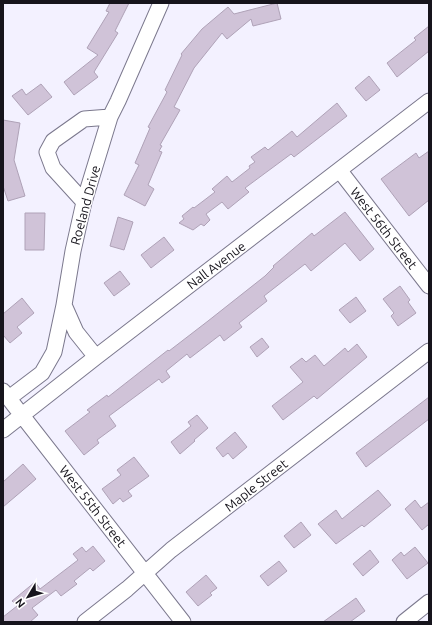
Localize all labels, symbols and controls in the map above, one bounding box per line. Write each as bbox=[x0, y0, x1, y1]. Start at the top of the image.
street label: Roeland Drive bbox=[68, 164, 102, 246]
street label: West 56th Street bbox=[348, 185, 420, 271]
street label: Nall Avenue bbox=[184, 238, 248, 292]
street label: Maple Street bbox=[222, 456, 290, 514]
street label: West 55th Street bbox=[57, 463, 129, 549]
north arrow bbox=[8, 577, 48, 617]
text: N bbox=[13, 596, 27, 610]

